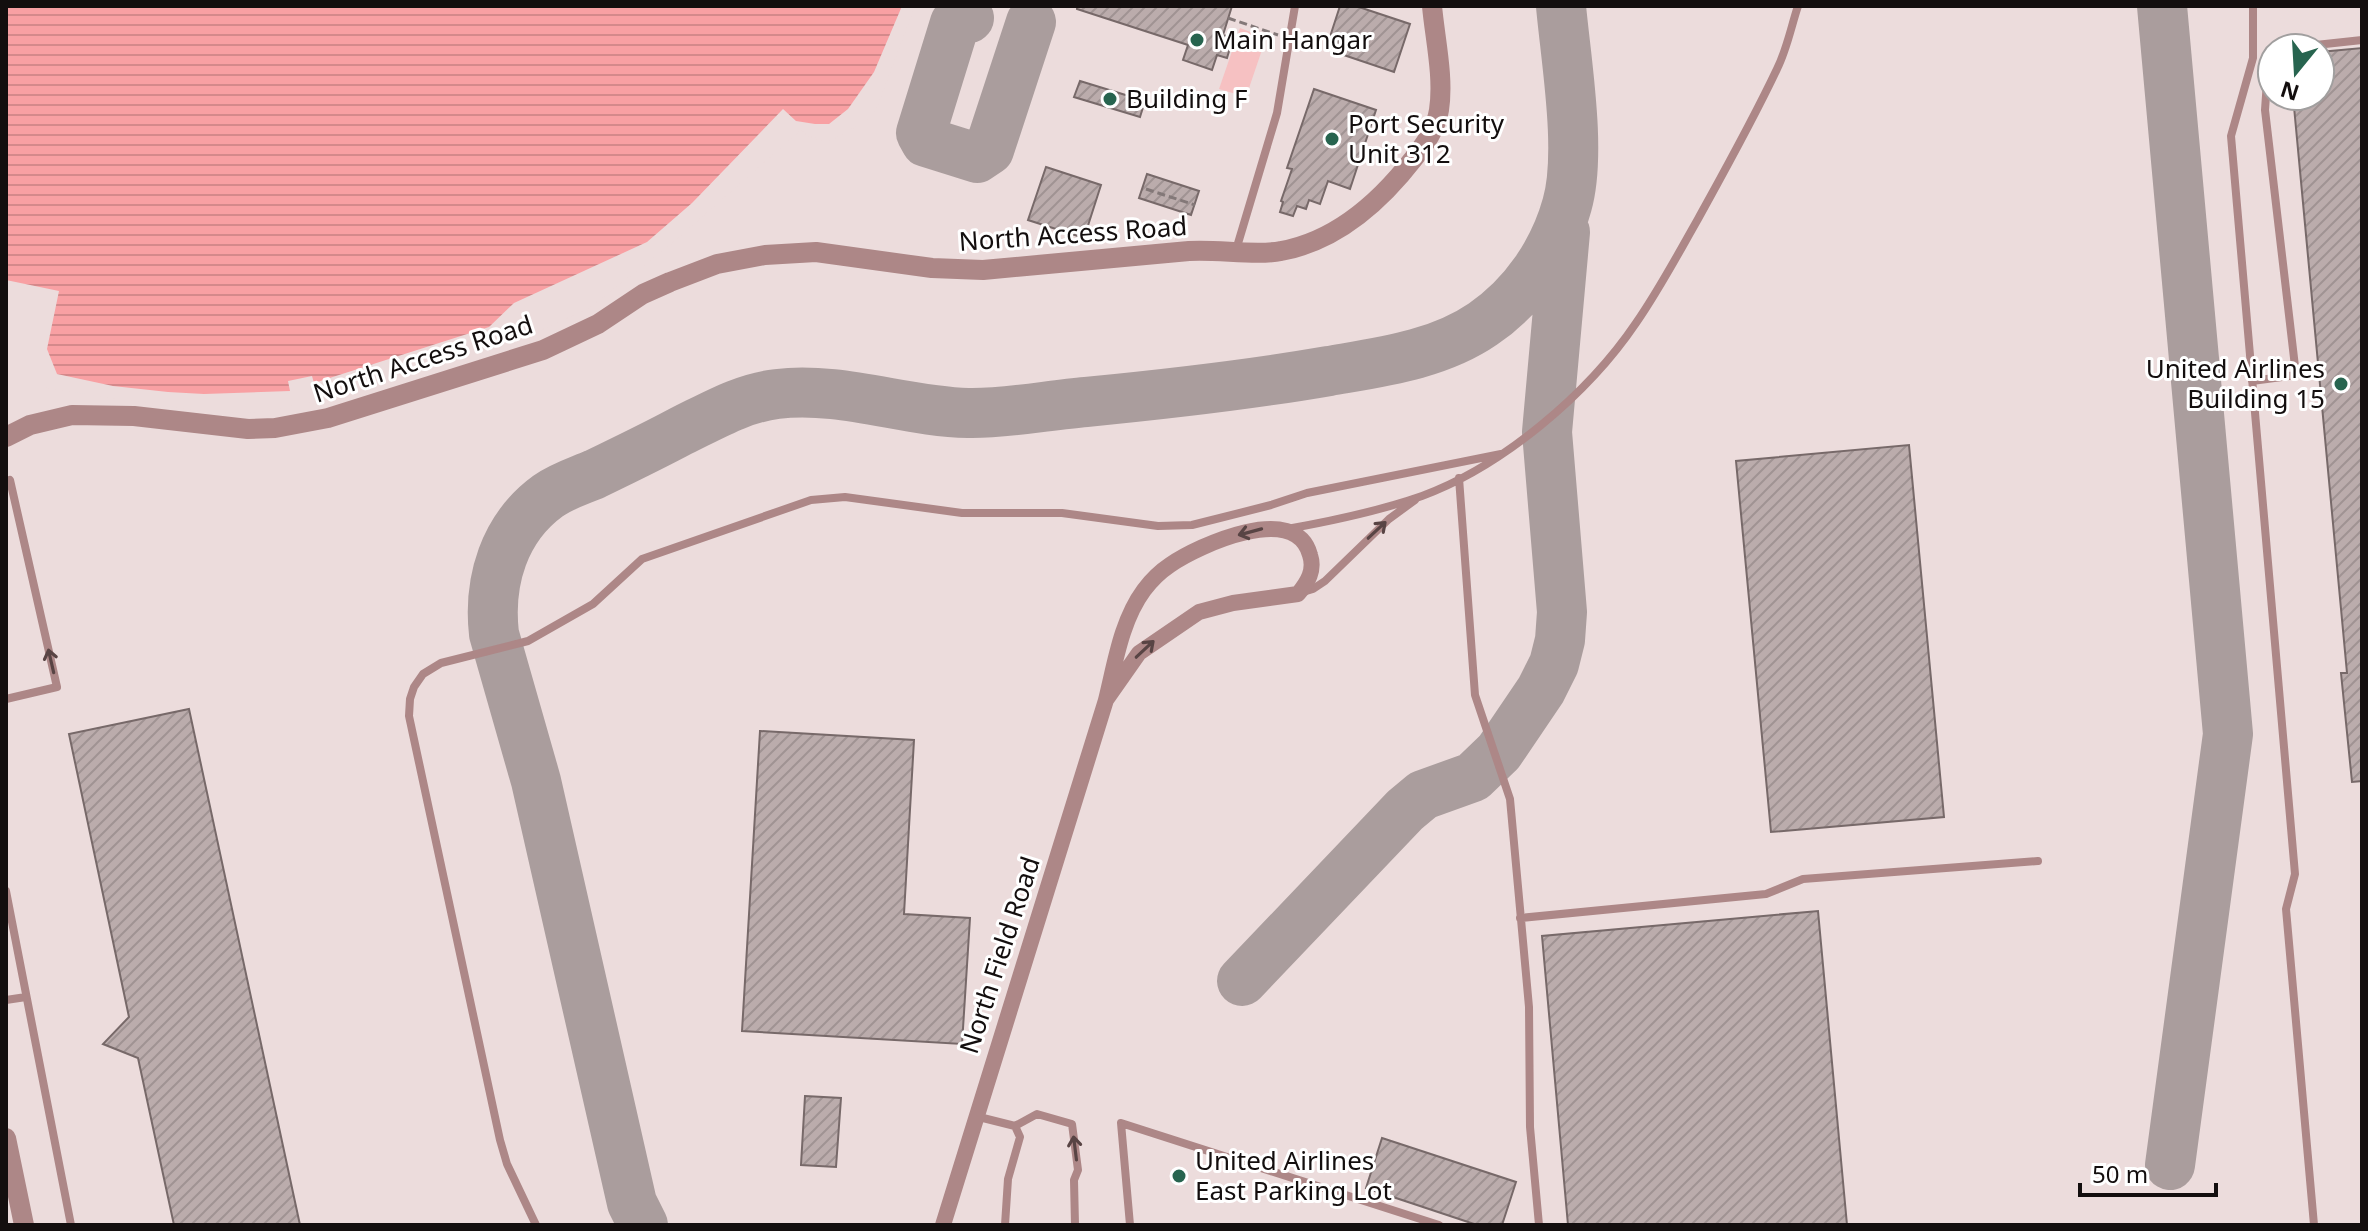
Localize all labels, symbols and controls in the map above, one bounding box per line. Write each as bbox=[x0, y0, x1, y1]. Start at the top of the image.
place label: Main Hangar bbox=[1213, 21, 1372, 57]
marker: Main Hangar bbox=[1188, 31, 1206, 49]
north arrow bbox=[2256, 32, 2336, 112]
text: N bbox=[2276, 75, 2303, 109]
place label: Building F bbox=[1126, 80, 1247, 116]
marker: Building F bbox=[1101, 90, 1119, 108]
place label: Port Security Unit 312 bbox=[1348, 105, 1505, 171]
marker: Port Security Unit 312 bbox=[1323, 130, 1341, 148]
street label: North Access Road bbox=[958, 207, 1188, 259]
street label: North Access Road bbox=[308, 306, 537, 411]
place label: United Airlines Building 15 bbox=[2146, 350, 2325, 416]
marker: United Airlines Building 15 bbox=[2332, 375, 2350, 393]
one-way arrow bbox=[1367, 521, 1387, 540]
one-way arrow bbox=[1237, 526, 1263, 541]
one-way arrow bbox=[1135, 640, 1155, 658]
one-way arrow bbox=[43, 649, 58, 675]
street label: North Field Road bbox=[950, 852, 1048, 1058]
one-way arrow bbox=[1067, 1136, 1082, 1161]
place label: United Airlines East Parking Lot bbox=[1195, 1142, 1392, 1208]
scale bar bbox=[2080, 1147, 2216, 1197]
text: 50 m bbox=[2092, 1157, 2148, 1190]
marker: United Airlines East Parking Lot bbox=[1170, 1167, 1188, 1185]

